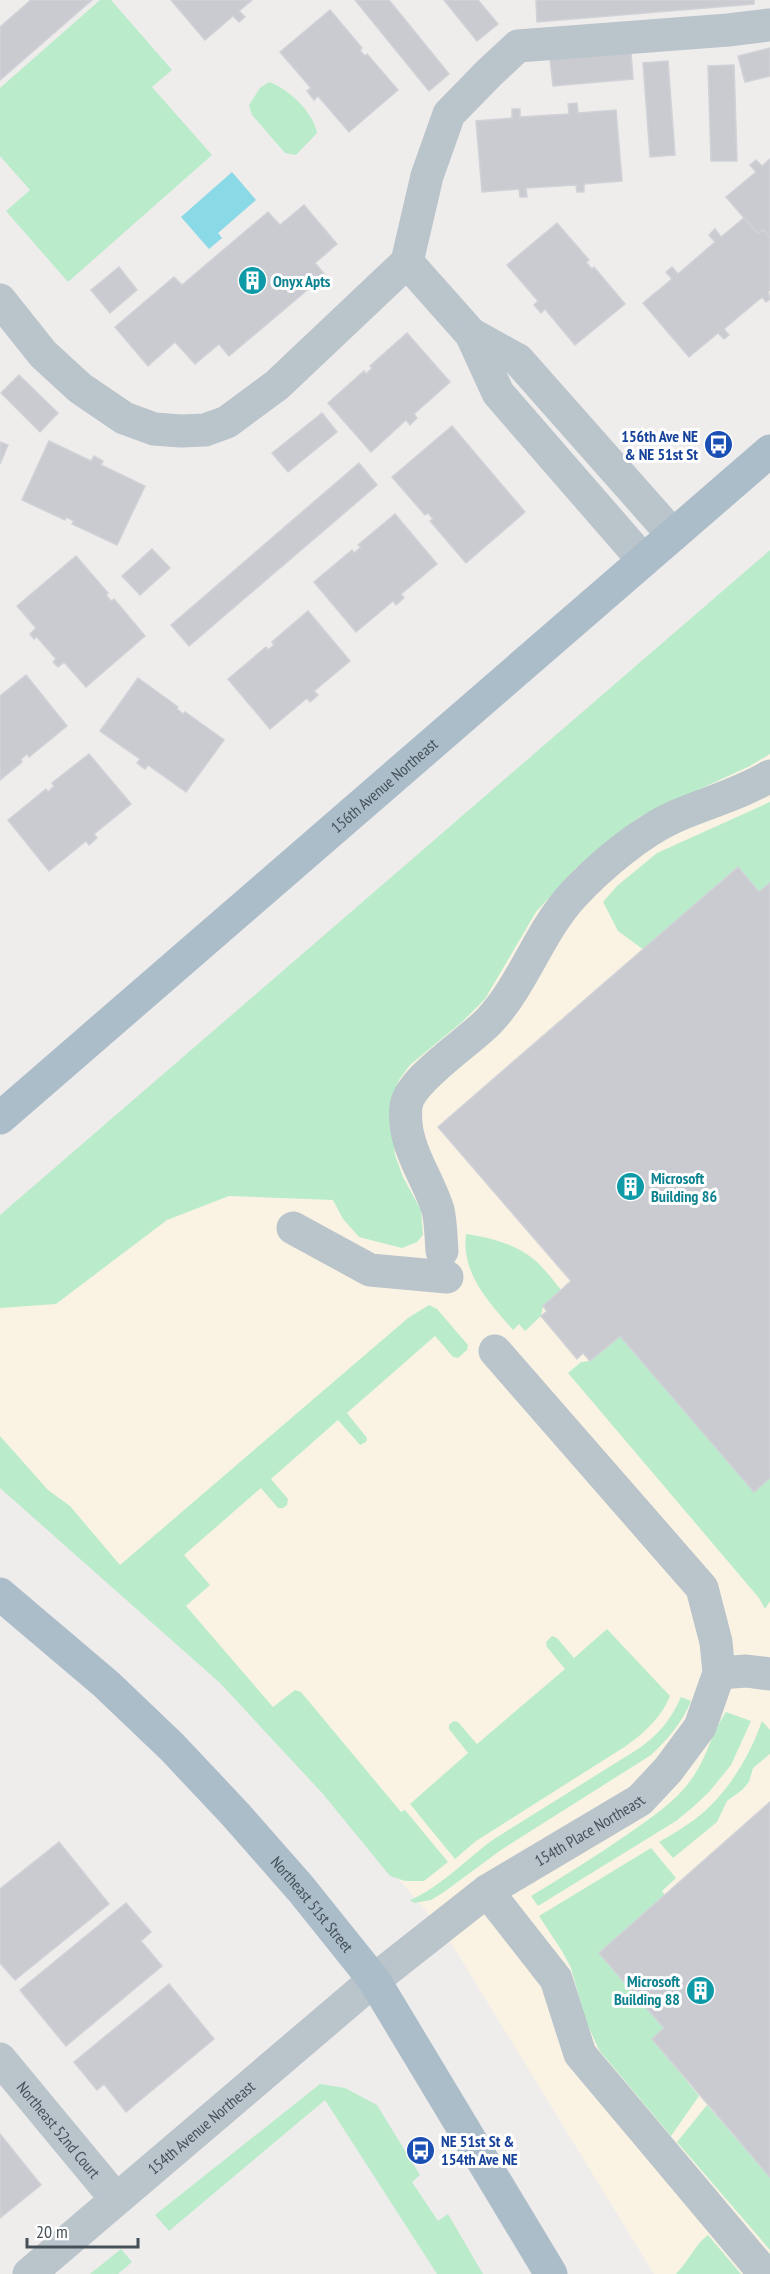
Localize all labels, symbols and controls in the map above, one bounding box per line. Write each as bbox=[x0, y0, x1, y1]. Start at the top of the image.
building icon: Onyx Apts bbox=[236, 265, 268, 297]
place label: Onyx Apts bbox=[273, 271, 331, 291]
place label: 156th Ave NE & NE 51st St bbox=[621, 426, 698, 464]
bus stop icon: 156th Ave NE & NE 51st St bbox=[703, 429, 735, 461]
street label: 156th Avenue Northeast bbox=[327, 733, 442, 837]
place label: Microsoft Building 86 bbox=[651, 1168, 717, 1206]
building icon: Microsoft Building 86 bbox=[614, 1171, 646, 1203]
street label: 154th Place Northeast bbox=[531, 1791, 650, 1870]
street label: Northeast 51st Street bbox=[267, 1852, 358, 1957]
place label: Microsoft Building 88 bbox=[614, 1971, 680, 2009]
building icon: Microsoft Building 88 bbox=[685, 1974, 717, 2006]
street label: 154th Avenue Northeast bbox=[143, 2076, 259, 2179]
street label: Northeast 52nd Court bbox=[13, 2077, 105, 2183]
place label: NE 51st St & 154th Ave NE bbox=[441, 2131, 518, 2169]
bus stop icon: NE 51st St & 154th Ave NE bbox=[404, 2134, 436, 2166]
scale bar bbox=[27, 2211, 138, 2249]
text: 20 m bbox=[36, 2220, 68, 2243]

